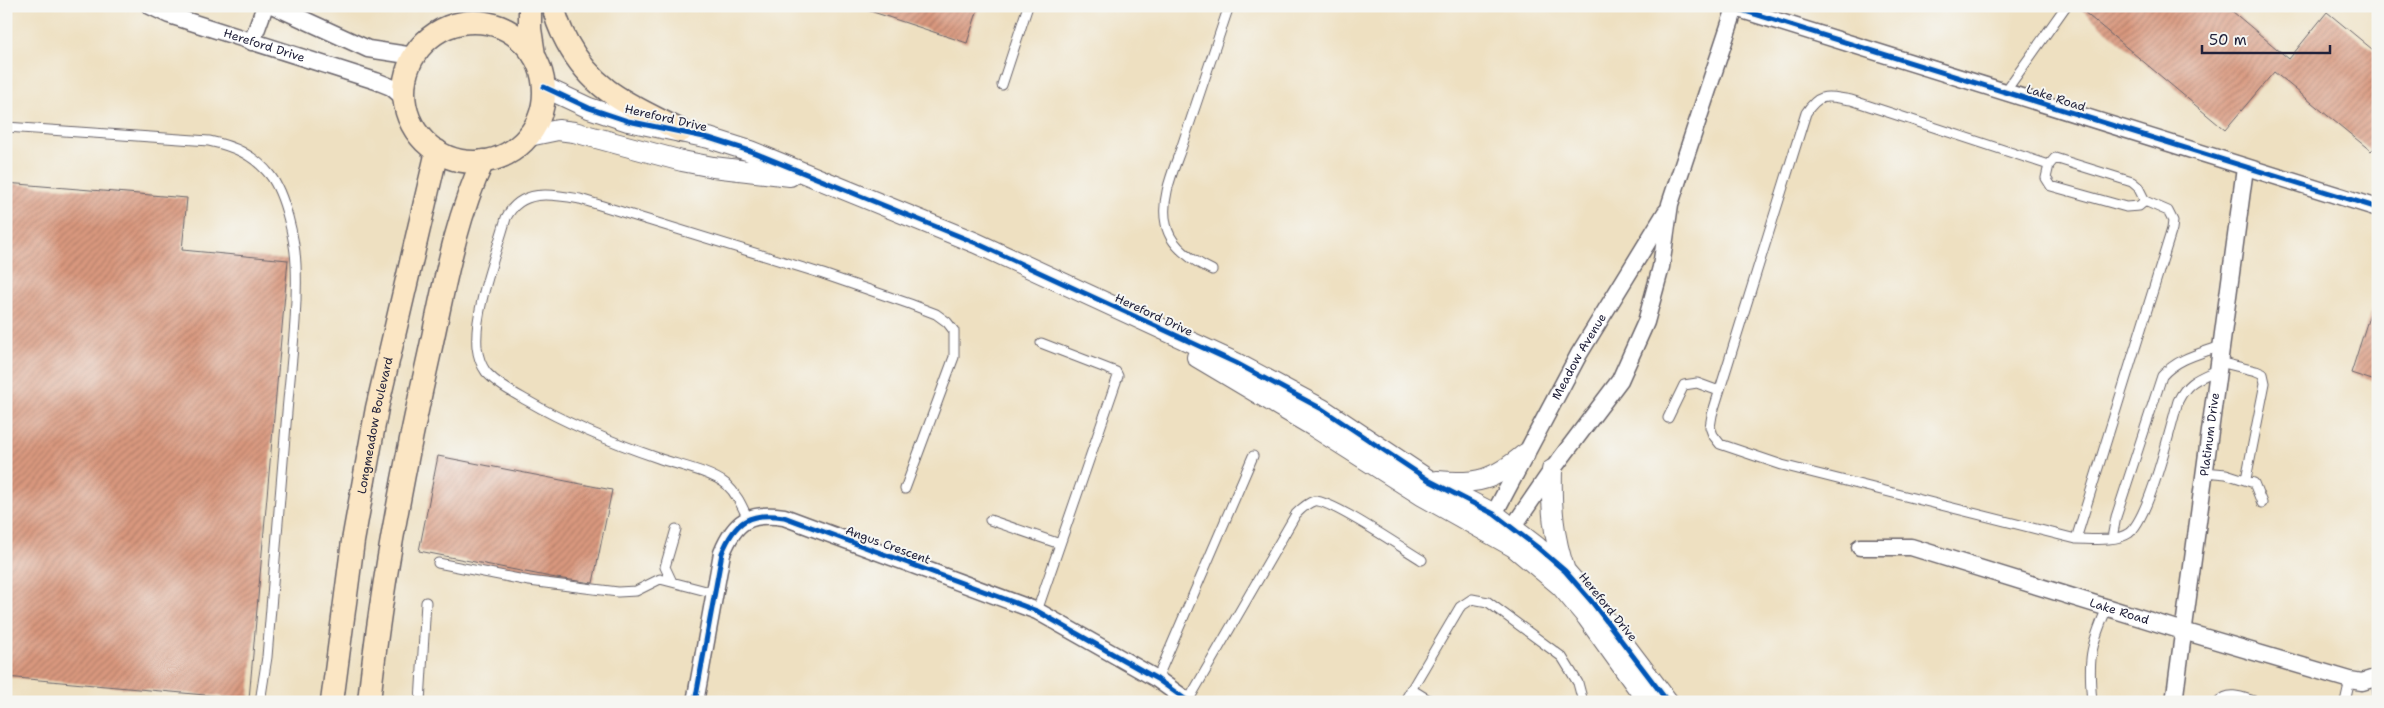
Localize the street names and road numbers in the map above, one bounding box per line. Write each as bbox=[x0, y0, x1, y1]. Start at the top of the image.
street label: Hereford Drive bbox=[222, 25, 307, 66]
street label: Lake Road bbox=[2024, 81, 2088, 115]
street label: Hereford Drive bbox=[623, 101, 709, 135]
street label: Hereford Drive bbox=[1112, 290, 1196, 340]
street label: Meadow Avenue bbox=[1548, 310, 1610, 403]
street label: Longmeadow Boulevard bbox=[354, 355, 397, 495]
street label: Platinum Drive bbox=[2196, 391, 2223, 477]
street label: Angus Crescent bbox=[843, 522, 933, 568]
street label: Hereford Drive bbox=[1575, 569, 1641, 645]
street label: Lake Road bbox=[2088, 595, 2151, 628]

